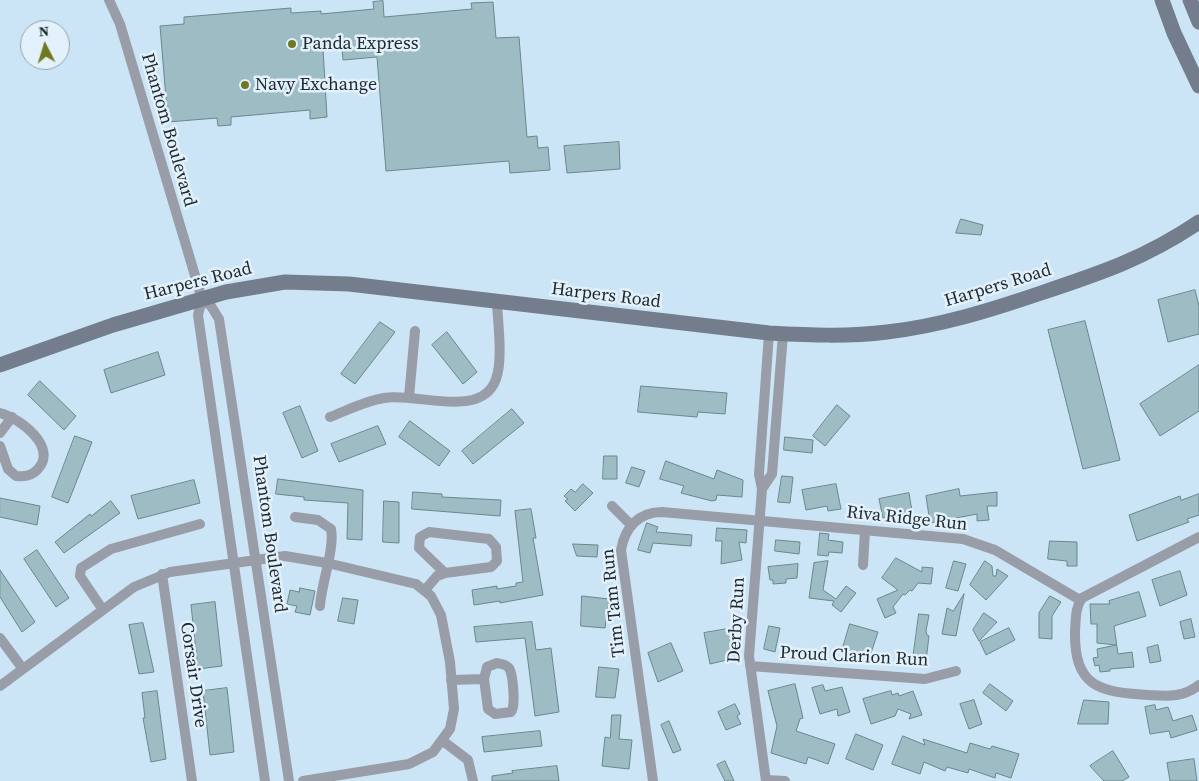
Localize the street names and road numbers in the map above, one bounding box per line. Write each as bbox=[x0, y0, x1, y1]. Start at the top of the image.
street label: Phantom Boulevard bbox=[136, 51, 200, 209]
street label: Harpers Road bbox=[142, 258, 254, 306]
street label: Harpers Road bbox=[942, 260, 1054, 312]
street label: Harpers Road bbox=[550, 279, 662, 313]
street label: Phantom Boulevard bbox=[247, 454, 291, 614]
street label: Riva Ridge Run bbox=[845, 502, 969, 536]
street label: Tim Tam Run bbox=[598, 548, 630, 658]
street label: Derby Run bbox=[724, 577, 750, 663]
street label: Corsair Drive bbox=[175, 621, 211, 729]
street label: Proud Clarion Run bbox=[779, 642, 929, 672]

